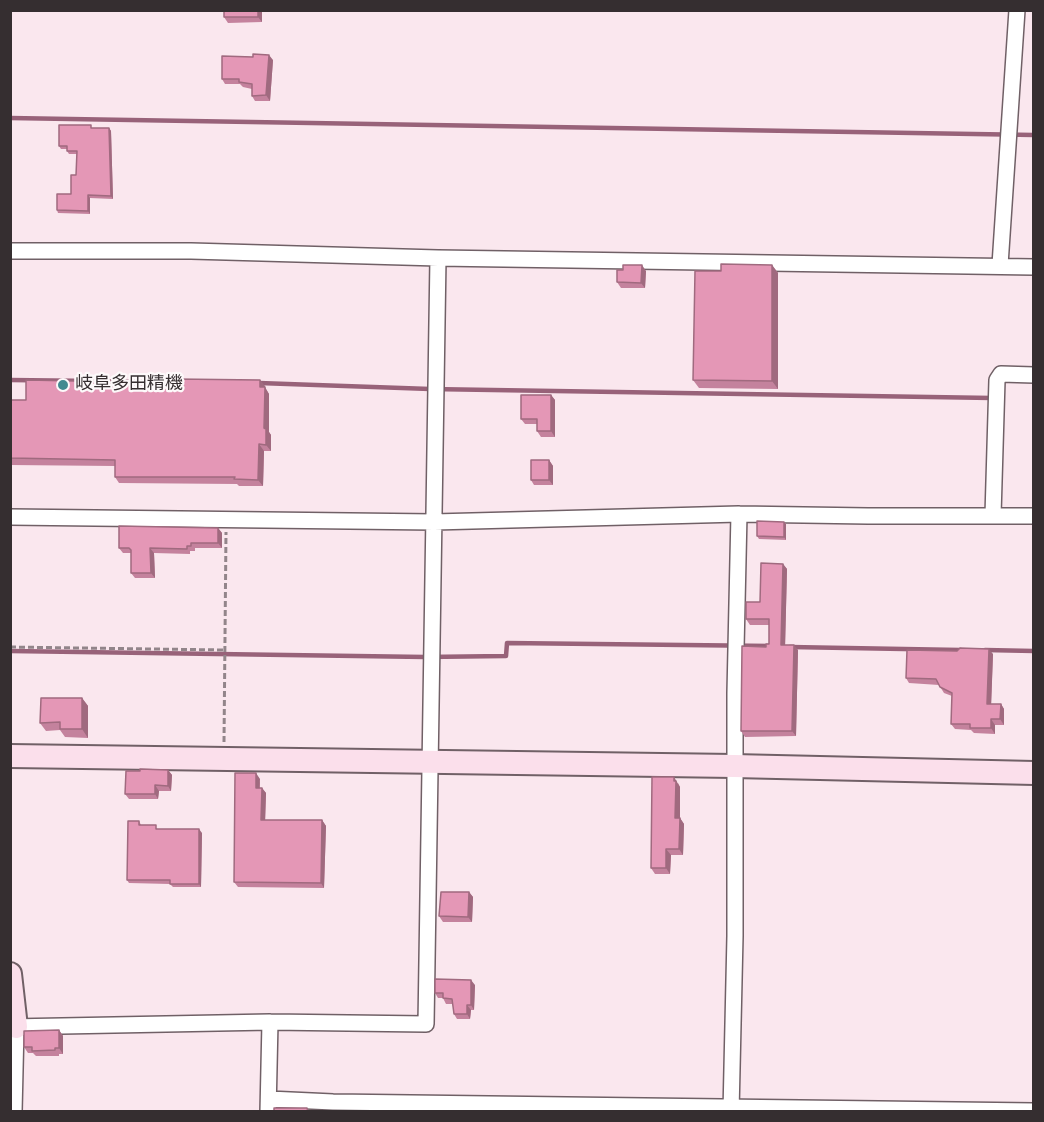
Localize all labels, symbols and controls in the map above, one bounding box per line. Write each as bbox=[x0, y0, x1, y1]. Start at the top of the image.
place label: 岐阜多田精機 bbox=[75, 374, 183, 396]
marker: 岐阜多田精機 bbox=[56, 378, 70, 392]

